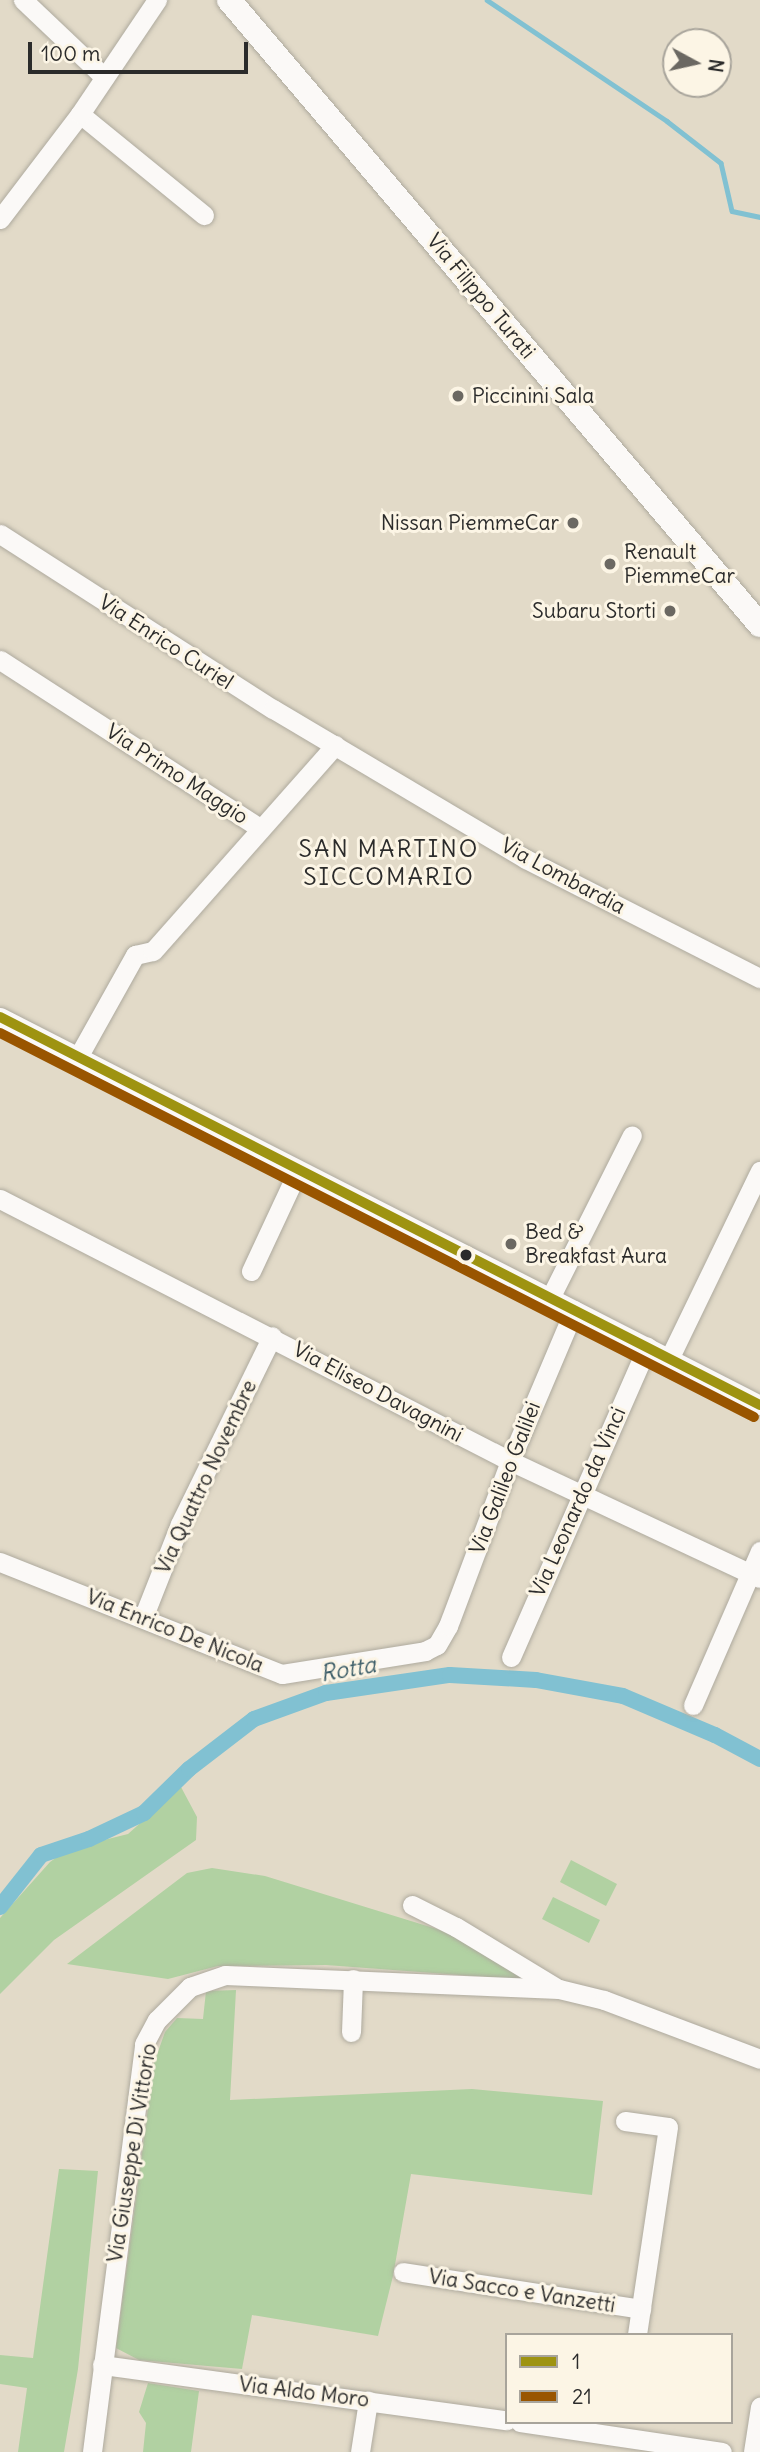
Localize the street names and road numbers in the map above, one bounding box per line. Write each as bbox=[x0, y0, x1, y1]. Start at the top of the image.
street label: Via Filippo Turati bbox=[421, 228, 541, 364]
street label: Via Enrico Curiel bbox=[94, 589, 238, 695]
street label: Via Primo Maggio bbox=[101, 719, 253, 829]
street label: Via Lombardia bbox=[497, 833, 629, 919]
street label: Via Eliseo Davagnini bbox=[289, 1337, 467, 1447]
street label: Via Quattro Novembre bbox=[150, 1376, 262, 1578]
street label: Via Galileo Galilei bbox=[464, 1398, 546, 1558]
street label: Via Leonardo da Vinci bbox=[525, 1403, 631, 1601]
street label: Via Enrico De Nicola bbox=[83, 1584, 267, 1678]
street label: Via Giuseppe Di Vittorio bbox=[102, 2042, 162, 2264]
street label: Via Sacco e Vanzetti bbox=[427, 2264, 617, 2318]
street label: Via Aldo Moro bbox=[237, 2372, 371, 2412]

